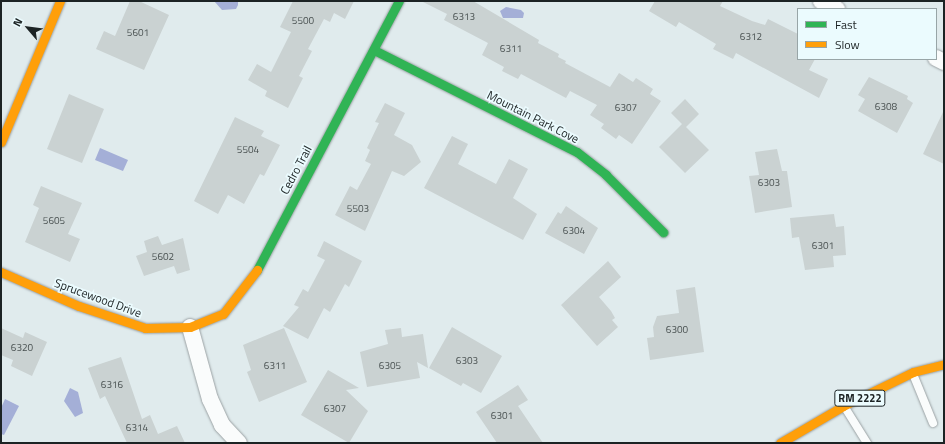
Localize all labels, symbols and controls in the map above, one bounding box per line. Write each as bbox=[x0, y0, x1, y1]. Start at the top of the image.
north arrow bbox=[8, 8, 48, 48]
legend bbox=[797, 8, 937, 60]
house number: 6313 bbox=[453, 11, 475, 23]
text: N bbox=[9, 15, 26, 29]
house number: 5500 bbox=[292, 15, 314, 27]
text: Fast bbox=[835, 15, 857, 34]
house number: 5601 bbox=[127, 27, 149, 39]
house number: 6312 bbox=[740, 31, 762, 43]
text: Slow bbox=[835, 35, 860, 54]
house number: 6311 bbox=[500, 43, 522, 55]
street label: Mountain Park Cove bbox=[485, 88, 581, 146]
house number: 6308 bbox=[875, 101, 897, 113]
house number: 6307 bbox=[615, 102, 637, 114]
street label: Cedro Trail bbox=[277, 143, 315, 197]
house number: 5504 bbox=[237, 144, 259, 156]
house number: 6303 bbox=[758, 177, 780, 189]
house number: 5503 bbox=[347, 203, 369, 215]
house number: 5605 bbox=[43, 215, 65, 227]
house number: 6304 bbox=[563, 225, 585, 237]
house number: 6301 bbox=[812, 240, 834, 252]
house number: 5602 bbox=[152, 251, 174, 263]
street label: Sprucewood Drive bbox=[53, 276, 143, 320]
house number: 6300 bbox=[666, 324, 688, 336]
house number: 6320 bbox=[11, 342, 33, 354]
house number: 6303 bbox=[456, 355, 478, 367]
house number: 6311 bbox=[264, 360, 286, 372]
house number: 6305 bbox=[379, 360, 401, 372]
house number: 6316 bbox=[101, 379, 123, 391]
road number: RM 2222 bbox=[834, 389, 886, 407]
house number: 6307 bbox=[324, 403, 346, 415]
house number: 6301 bbox=[491, 410, 513, 422]
house number: 6314 bbox=[126, 422, 148, 434]

